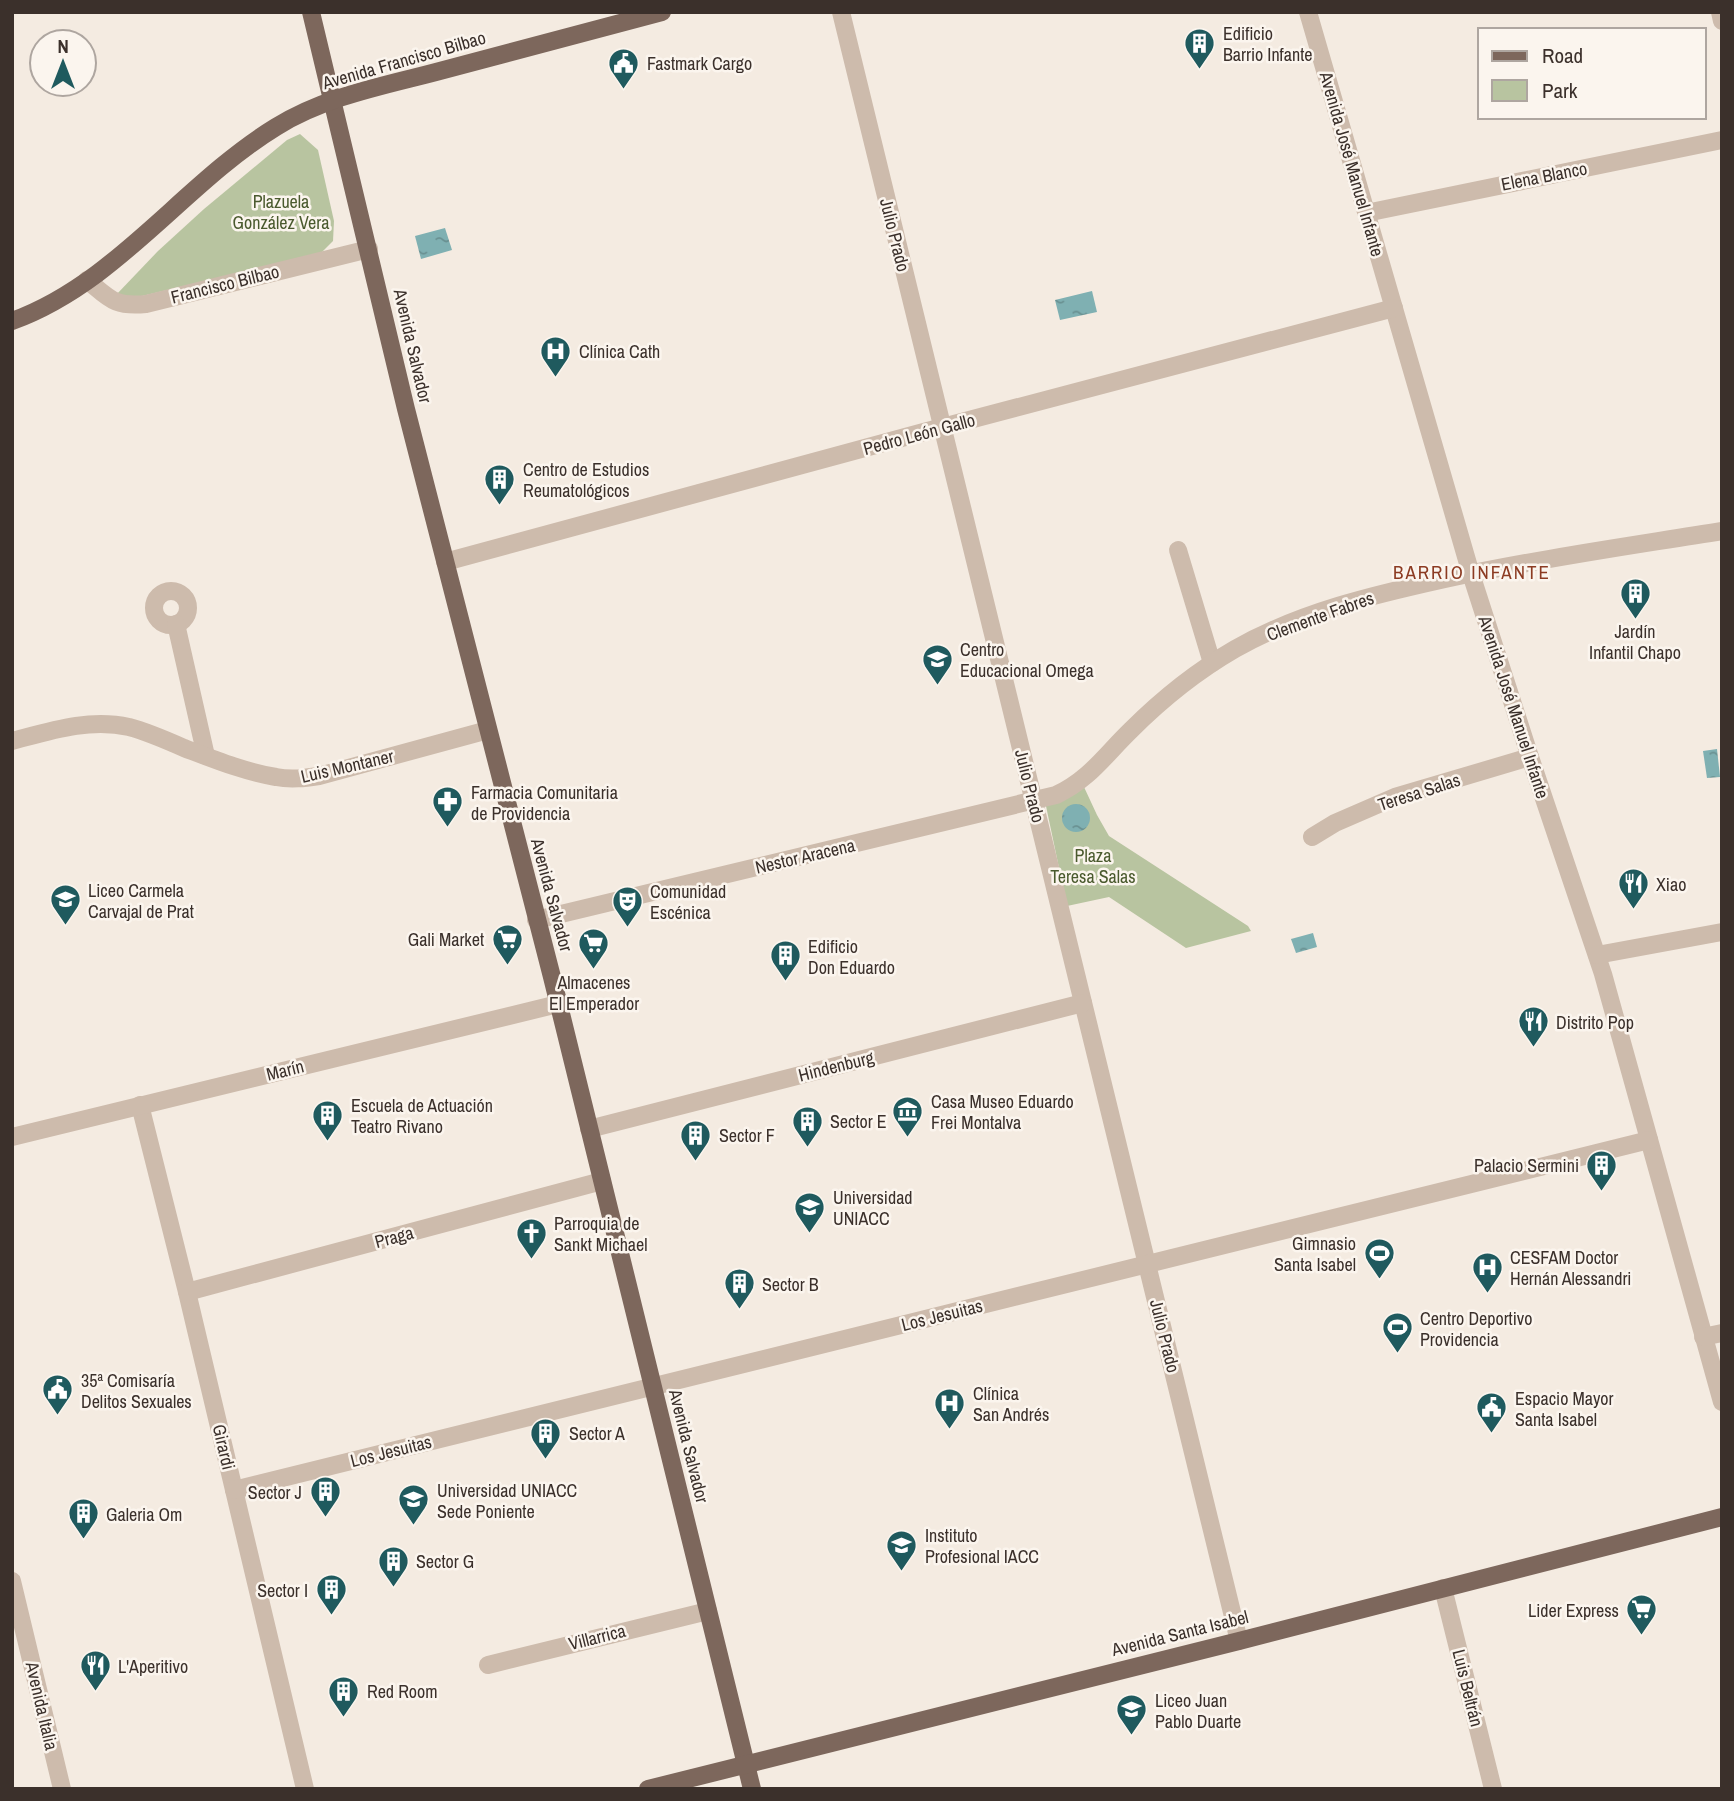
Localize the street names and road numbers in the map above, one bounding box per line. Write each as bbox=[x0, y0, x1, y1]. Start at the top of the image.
street label: Avenida Francisco Bilbao bbox=[318, 25, 489, 96]
street label: Avenida José Manuel Infante bbox=[1313, 68, 1390, 259]
street label: Elena Blanco bbox=[1499, 155, 1589, 197]
street label: Julio Prado bbox=[874, 196, 916, 274]
street label: Francisco Bilbao bbox=[168, 258, 282, 310]
street label: Avenida Salvador bbox=[388, 286, 438, 406]
street label: Pedro León Gallo bbox=[860, 407, 978, 461]
street label: Clemente Fabres bbox=[1263, 585, 1377, 647]
street label: Avenida José Manuel Infante bbox=[1472, 611, 1555, 802]
street label: Luis Montaner bbox=[298, 743, 396, 789]
street label: Julio Prado bbox=[1009, 747, 1051, 825]
street label: Teresa Salas bbox=[1375, 767, 1463, 817]
street label: Nestor Aracena bbox=[753, 832, 857, 880]
street label: Avenida Salvador bbox=[525, 835, 579, 954]
street label: Hindenburg bbox=[796, 1044, 877, 1087]
street label: Marín bbox=[264, 1053, 306, 1087]
street label: Praga bbox=[372, 1220, 416, 1254]
street label: Los Jesuitas bbox=[899, 1293, 985, 1337]
street label: Julio Prado bbox=[1144, 1297, 1186, 1375]
street label: Avenida Salvador bbox=[663, 1386, 715, 1506]
street label: Girardi bbox=[207, 1422, 241, 1472]
street label: Los Jesuitas bbox=[348, 1429, 434, 1473]
street label: Avenida Santa Isabel bbox=[1108, 1604, 1251, 1662]
street label: Villarrica bbox=[566, 1618, 628, 1656]
street label: Luis Beltrán bbox=[1446, 1647, 1490, 1729]
street label: Avenida Italia bbox=[19, 1658, 64, 1753]

